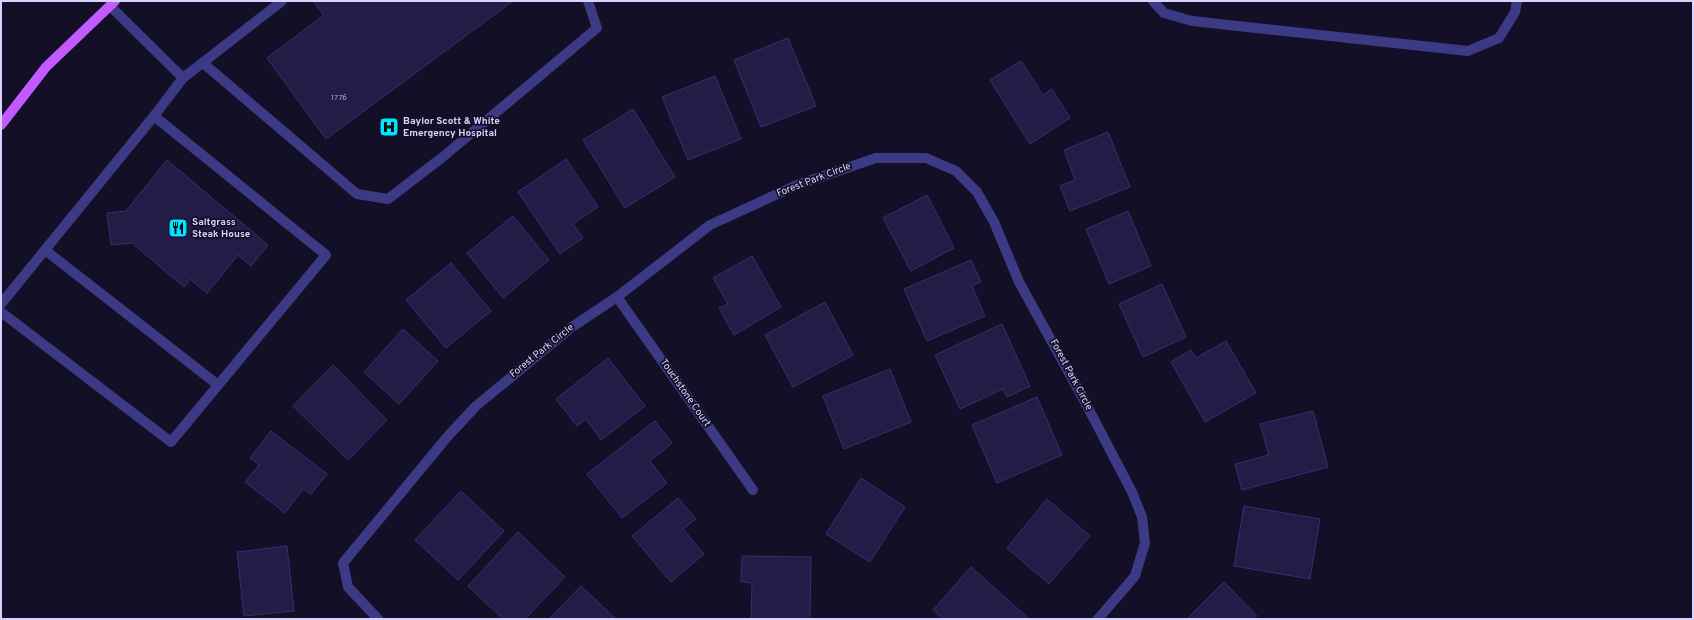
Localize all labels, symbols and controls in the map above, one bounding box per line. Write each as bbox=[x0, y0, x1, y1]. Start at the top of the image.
house number: 1776 bbox=[331, 93, 347, 103]
place label: Baylor Scott & White Emergency Hospital bbox=[403, 115, 500, 140]
hospital icon: Baylor Scott & White Emergency Hospital bbox=[378, 116, 400, 138]
street label: Forest Park Circle bbox=[775, 160, 853, 200]
place label: Saltgrass Steak House bbox=[192, 216, 251, 241]
restaurant icon: Saltgrass Steak House bbox=[167, 217, 189, 239]
street label: Forest Park Circle bbox=[507, 321, 577, 381]
street label: Forest Park Circle bbox=[1047, 337, 1095, 413]
street label: Touchstone Court bbox=[657, 357, 713, 430]

